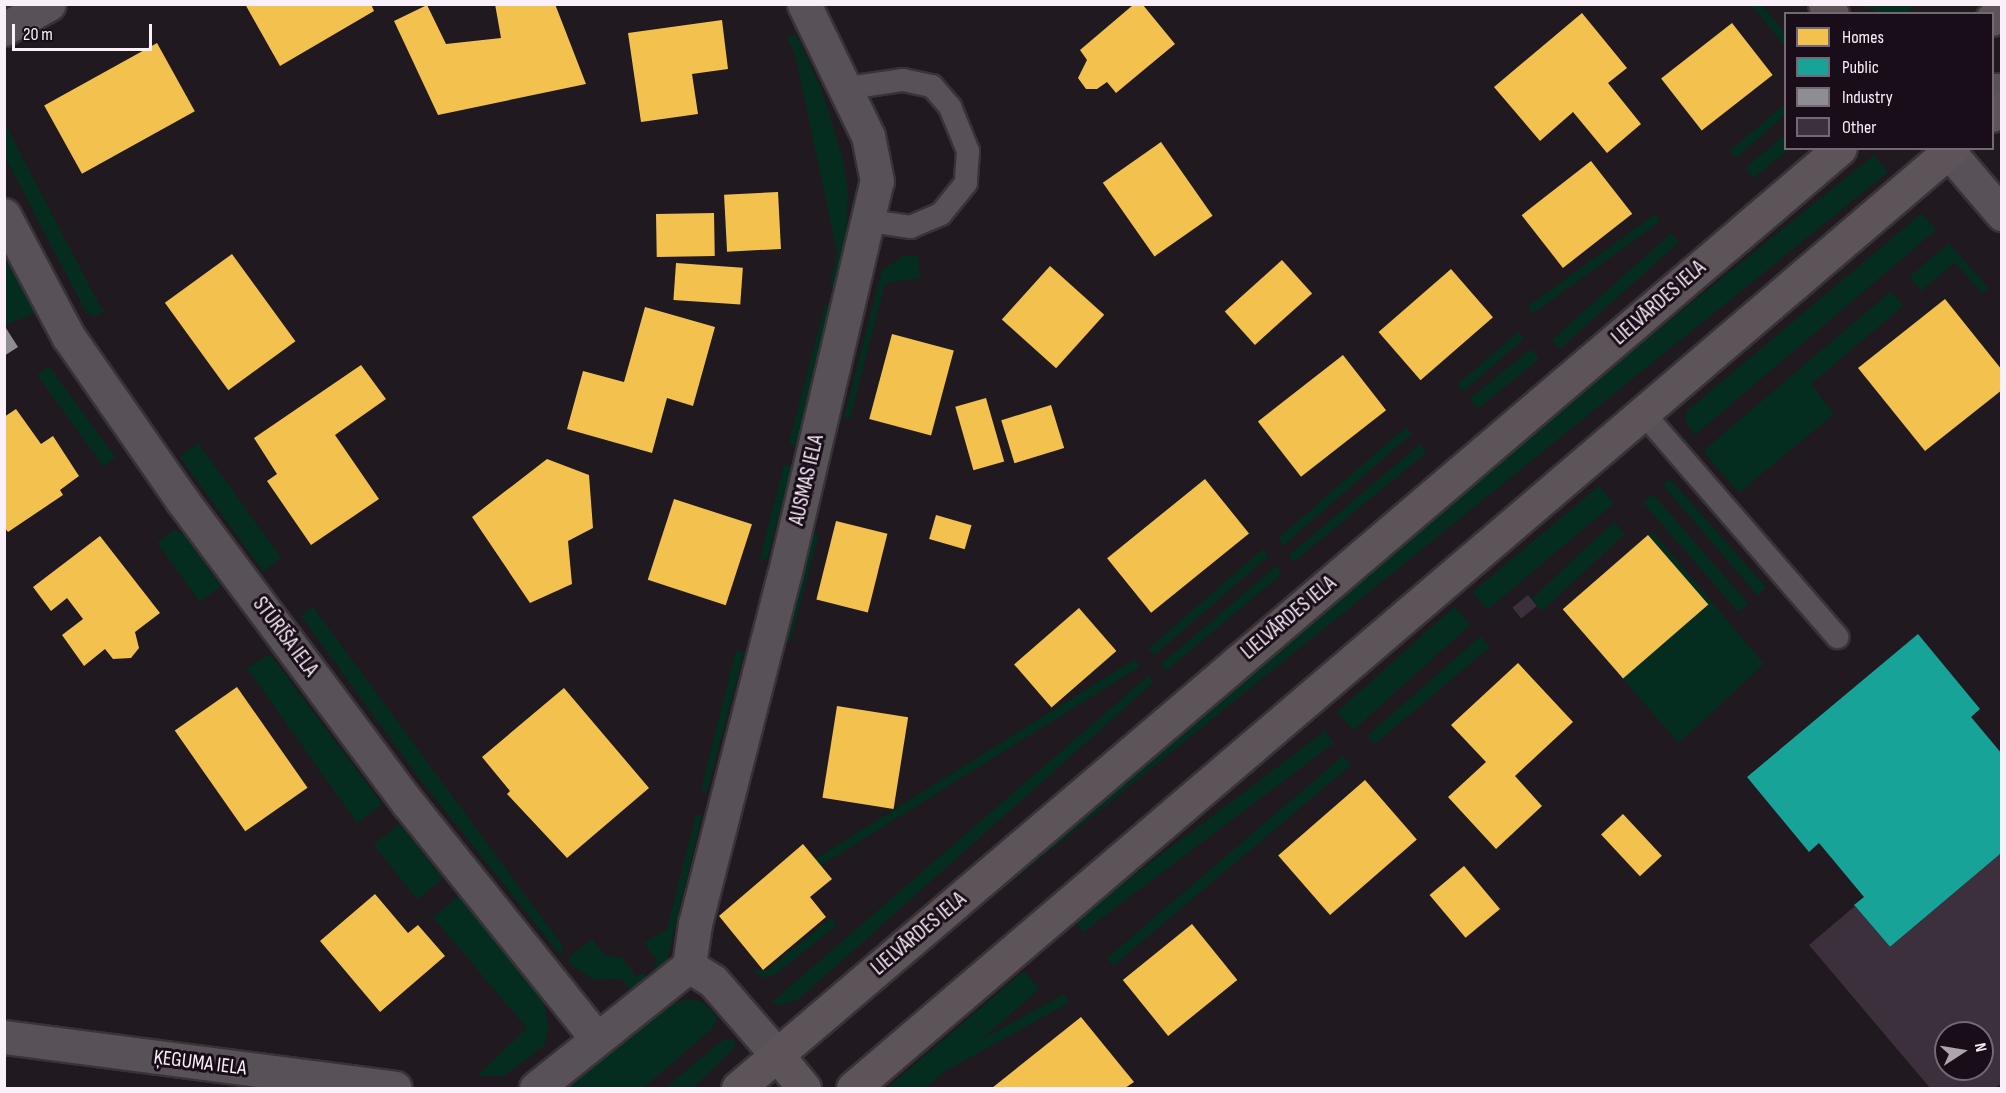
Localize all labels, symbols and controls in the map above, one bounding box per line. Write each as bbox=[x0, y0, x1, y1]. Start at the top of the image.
scale bar bbox=[15, 12, 154, 50]
legend bbox=[1784, 12, 1994, 150]
text: 20 m bbox=[23, 24, 53, 45]
text: Homes bbox=[1842, 27, 1884, 48]
text: Public bbox=[1842, 57, 1879, 78]
text: Industry bbox=[1842, 87, 1893, 108]
text: Other bbox=[1842, 117, 1876, 138]
street label: LIELVĀRDES IELA bbox=[1607, 255, 1711, 351]
street label: AUSMAS IELA bbox=[784, 432, 830, 528]
street label: LIELVĀRDES IELA bbox=[1236, 571, 1342, 665]
street label: STŪRĪŠA IELA bbox=[247, 592, 323, 682]
street label: LIELVĀRDES IELA bbox=[866, 887, 972, 981]
north arrow bbox=[1934, 1021, 1994, 1081]
text: N bbox=[1970, 1041, 1990, 1054]
street label: ĶEGUMA IELA bbox=[152, 1045, 248, 1081]

